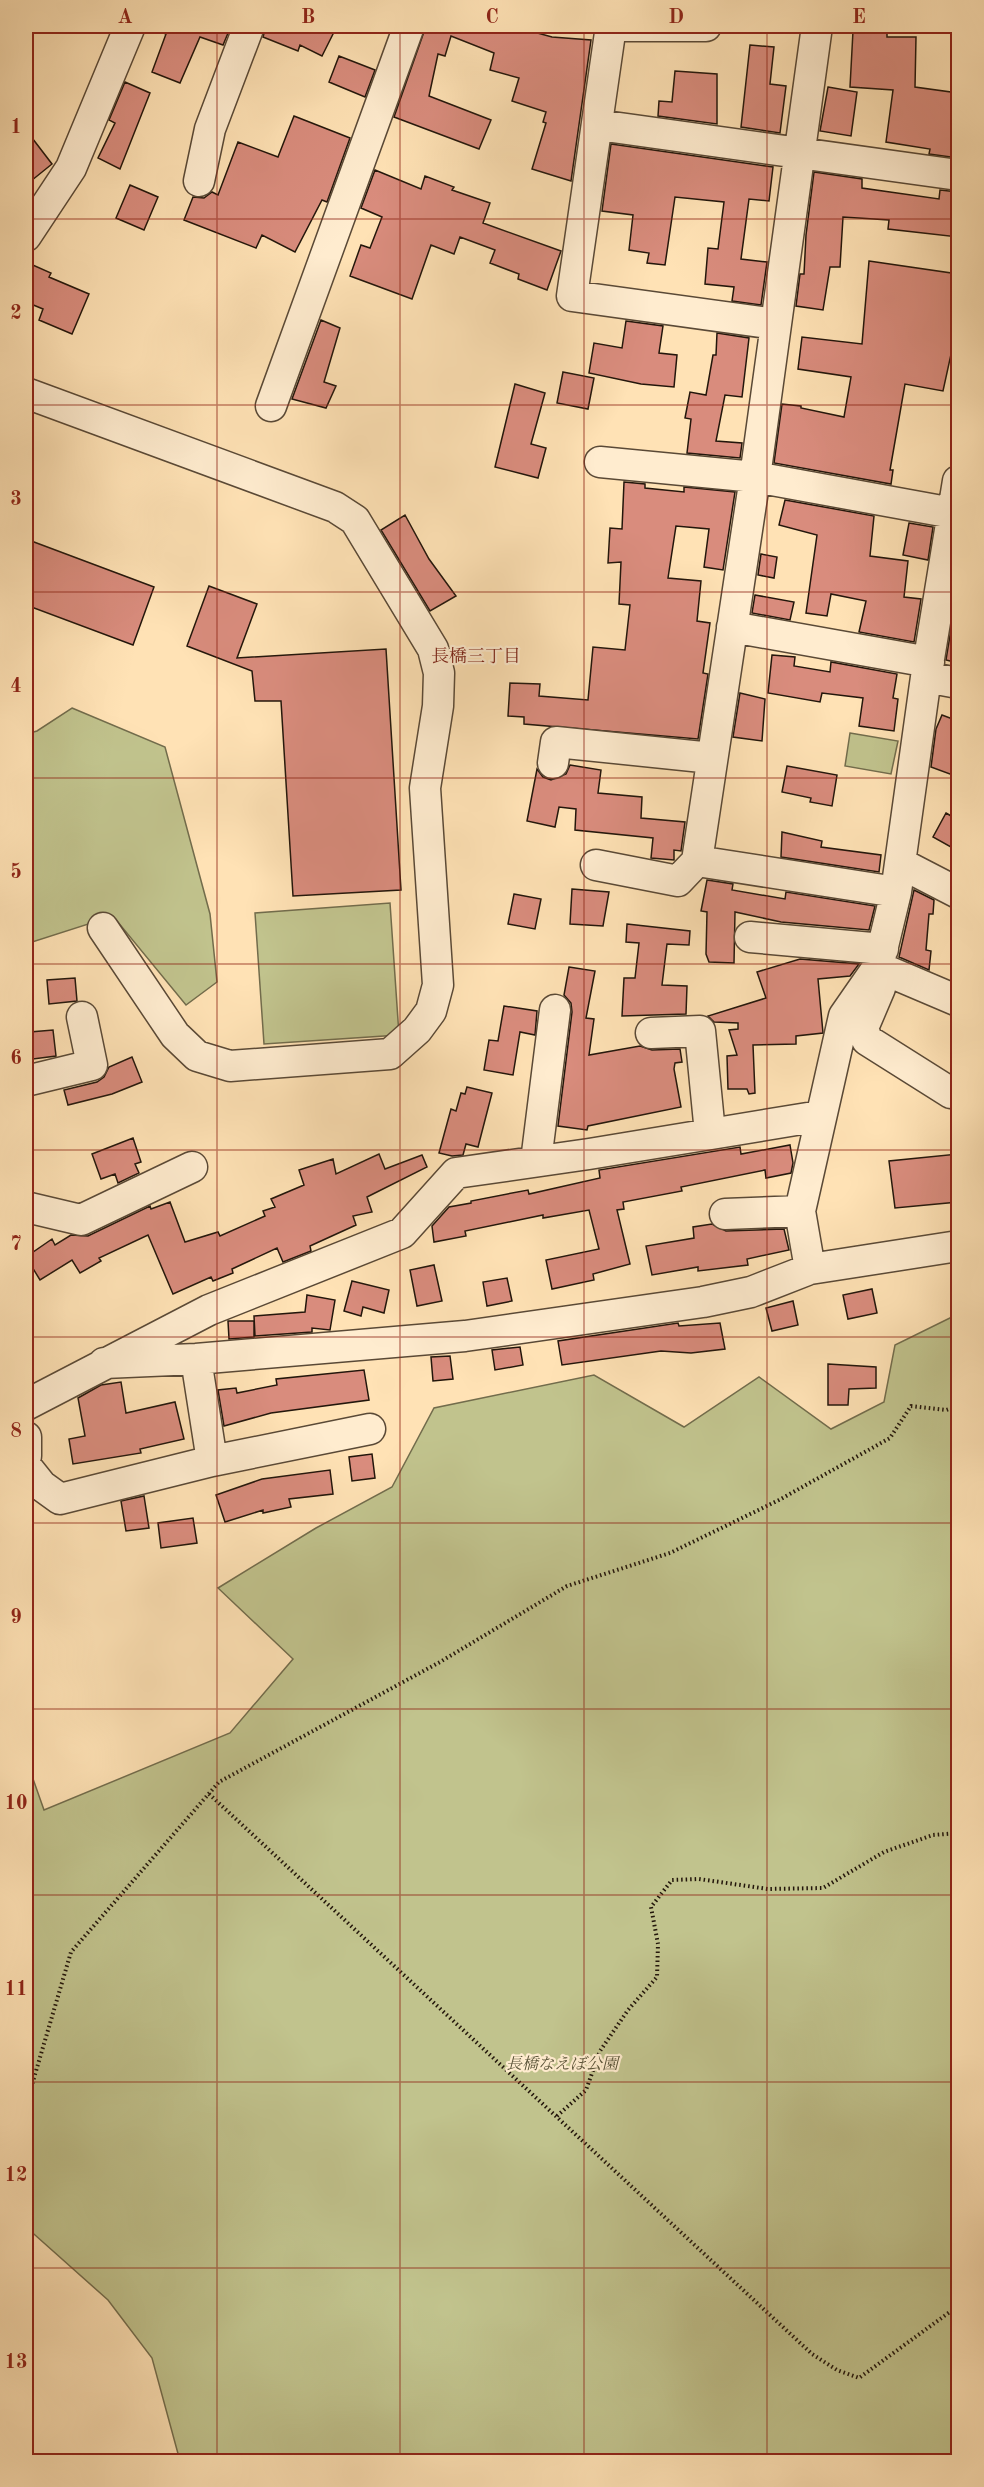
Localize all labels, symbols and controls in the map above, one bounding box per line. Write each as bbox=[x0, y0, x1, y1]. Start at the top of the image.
text: A bbox=[117, 8, 133, 28]
text: B bbox=[301, 8, 315, 28]
text: C bbox=[485, 8, 499, 28]
text: D bbox=[668, 8, 684, 28]
text: E bbox=[852, 8, 866, 28]
text: 1 bbox=[10, 118, 22, 138]
text: 2 bbox=[10, 304, 22, 324]
text: 3 bbox=[10, 490, 22, 510]
district label: 長橋三丁目 bbox=[431, 646, 521, 666]
text: 4 bbox=[10, 677, 22, 697]
text: 5 bbox=[10, 862, 22, 883]
text: 6 bbox=[10, 1049, 22, 1069]
text: 7 bbox=[10, 1235, 22, 1255]
text: 8 bbox=[10, 1422, 22, 1442]
text: 9 bbox=[10, 1608, 22, 1628]
text: 10 bbox=[4, 1794, 28, 1814]
text: 11 bbox=[4, 1980, 28, 2000]
park label: 長橋なえぼ公園 bbox=[506, 2055, 621, 2073]
text: 12 bbox=[4, 2166, 28, 2186]
text: 13 bbox=[4, 2353, 28, 2373]

